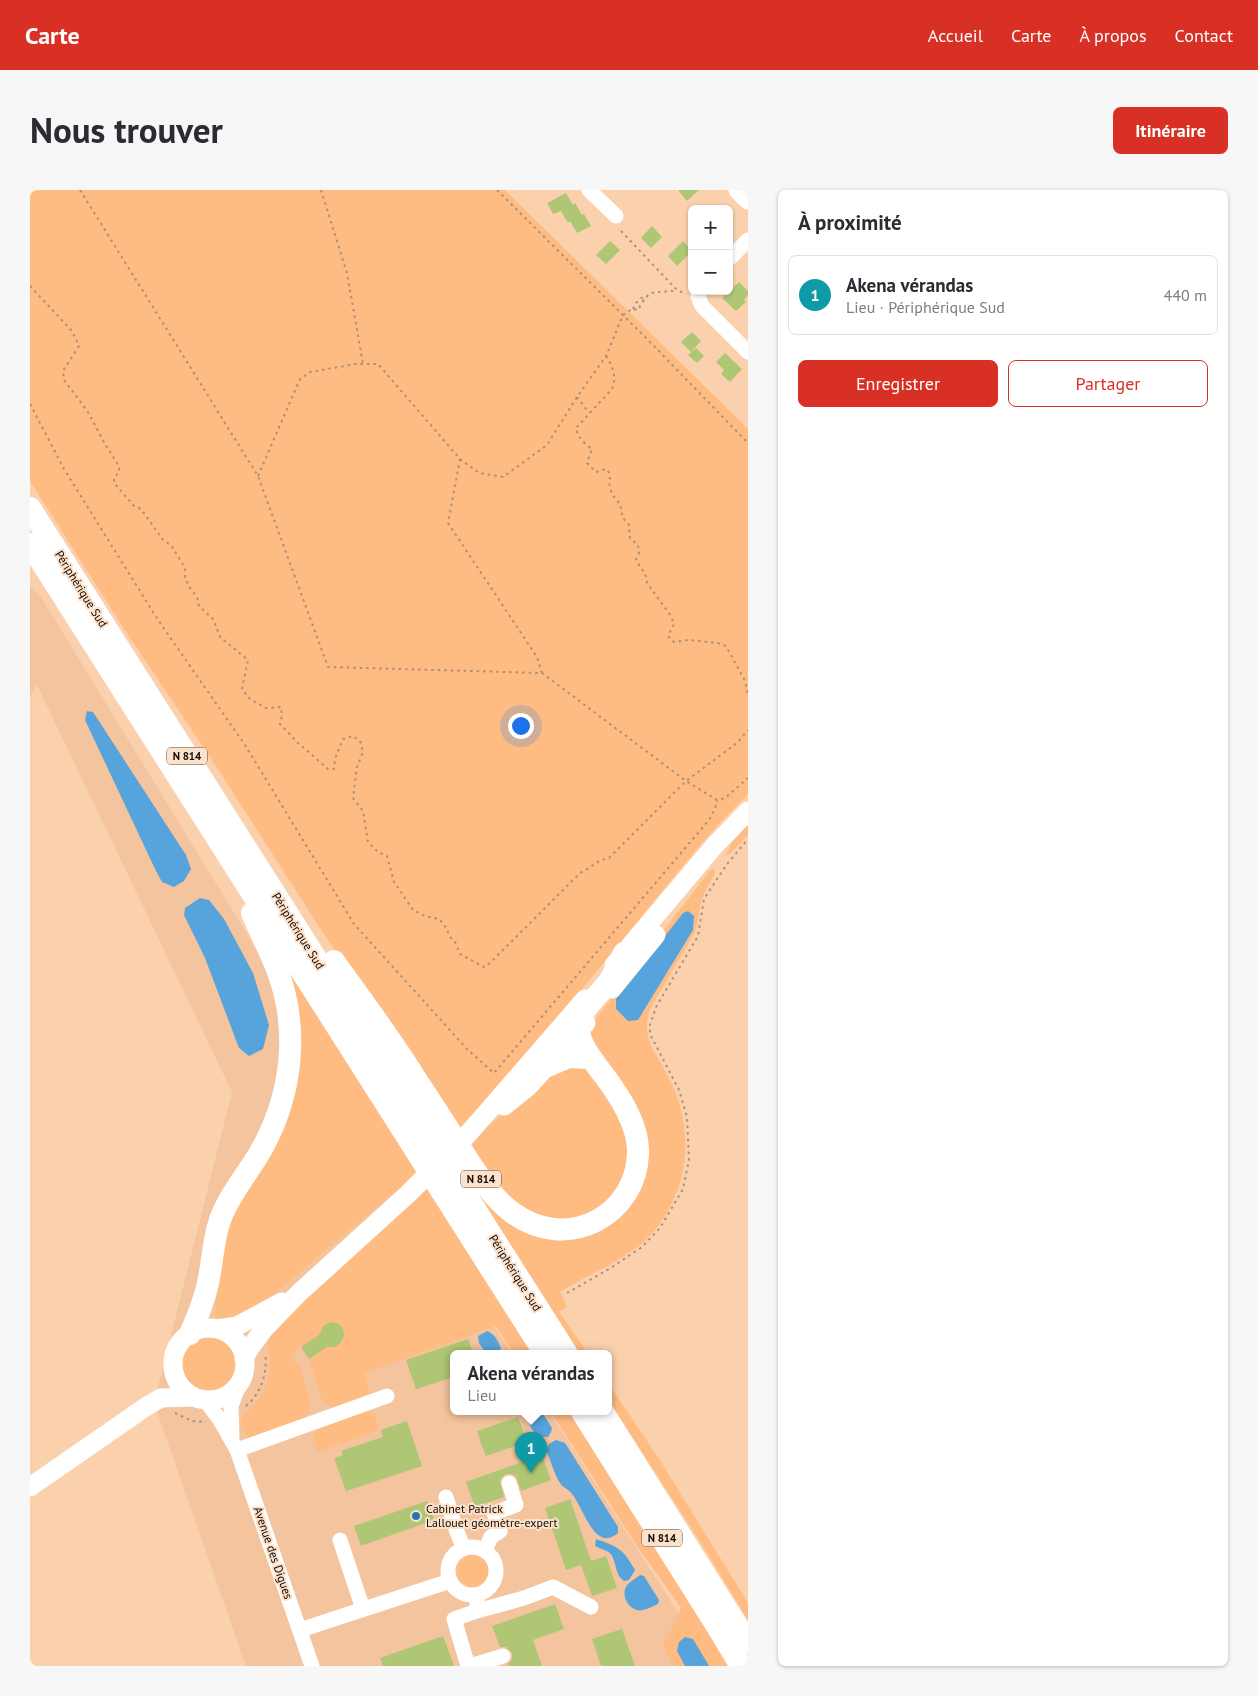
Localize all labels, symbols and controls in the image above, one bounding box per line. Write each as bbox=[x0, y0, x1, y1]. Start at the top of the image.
text: Carte bbox=[25, 20, 80, 51]
text: Accueil bbox=[928, 24, 983, 47]
text: Carte bbox=[1011, 24, 1052, 47]
text: À propos bbox=[1080, 24, 1147, 47]
text: Contact bbox=[1175, 24, 1233, 47]
text: Nous trouver bbox=[30, 107, 223, 153]
button: Itinéraire bbox=[1113, 107, 1228, 154]
map controls bbox=[688, 205, 733, 295]
button: + bbox=[688, 205, 733, 250]
text: À proximité bbox=[798, 209, 902, 236]
button: − bbox=[688, 250, 733, 295]
text: Akena vérandas bbox=[846, 273, 973, 297]
text: 1 bbox=[810, 285, 820, 305]
text: 440 m bbox=[1164, 285, 1207, 305]
text: Lieu · Périphérique Sud bbox=[846, 297, 1005, 317]
button: Enregistrer bbox=[798, 360, 998, 407]
button: Partager bbox=[1008, 360, 1208, 407]
street label: Périphérique Sud bbox=[52, 548, 111, 630]
your location bbox=[508, 713, 534, 739]
road number: N 814 bbox=[167, 748, 207, 764]
street label: Périphérique Sud bbox=[269, 890, 328, 972]
road number: N 814 bbox=[461, 1171, 501, 1188]
street label: Périphérique Sud bbox=[486, 1232, 545, 1314]
popup bbox=[450, 1350, 612, 1415]
text: Akena vérandas bbox=[467, 1361, 595, 1385]
text: Lieu bbox=[467, 1385, 497, 1405]
pin: 1 bbox=[515, 1432, 547, 1473]
place label: Cabinet Patrick Lallouet géomètre-expert bbox=[426, 1501, 558, 1530]
street label: Avenue des Digues bbox=[251, 1505, 296, 1601]
marker: Cabinet Patrick Lallouet géomètre-expert bbox=[410, 1510, 422, 1522]
road number: N 814 bbox=[642, 1530, 682, 1546]

